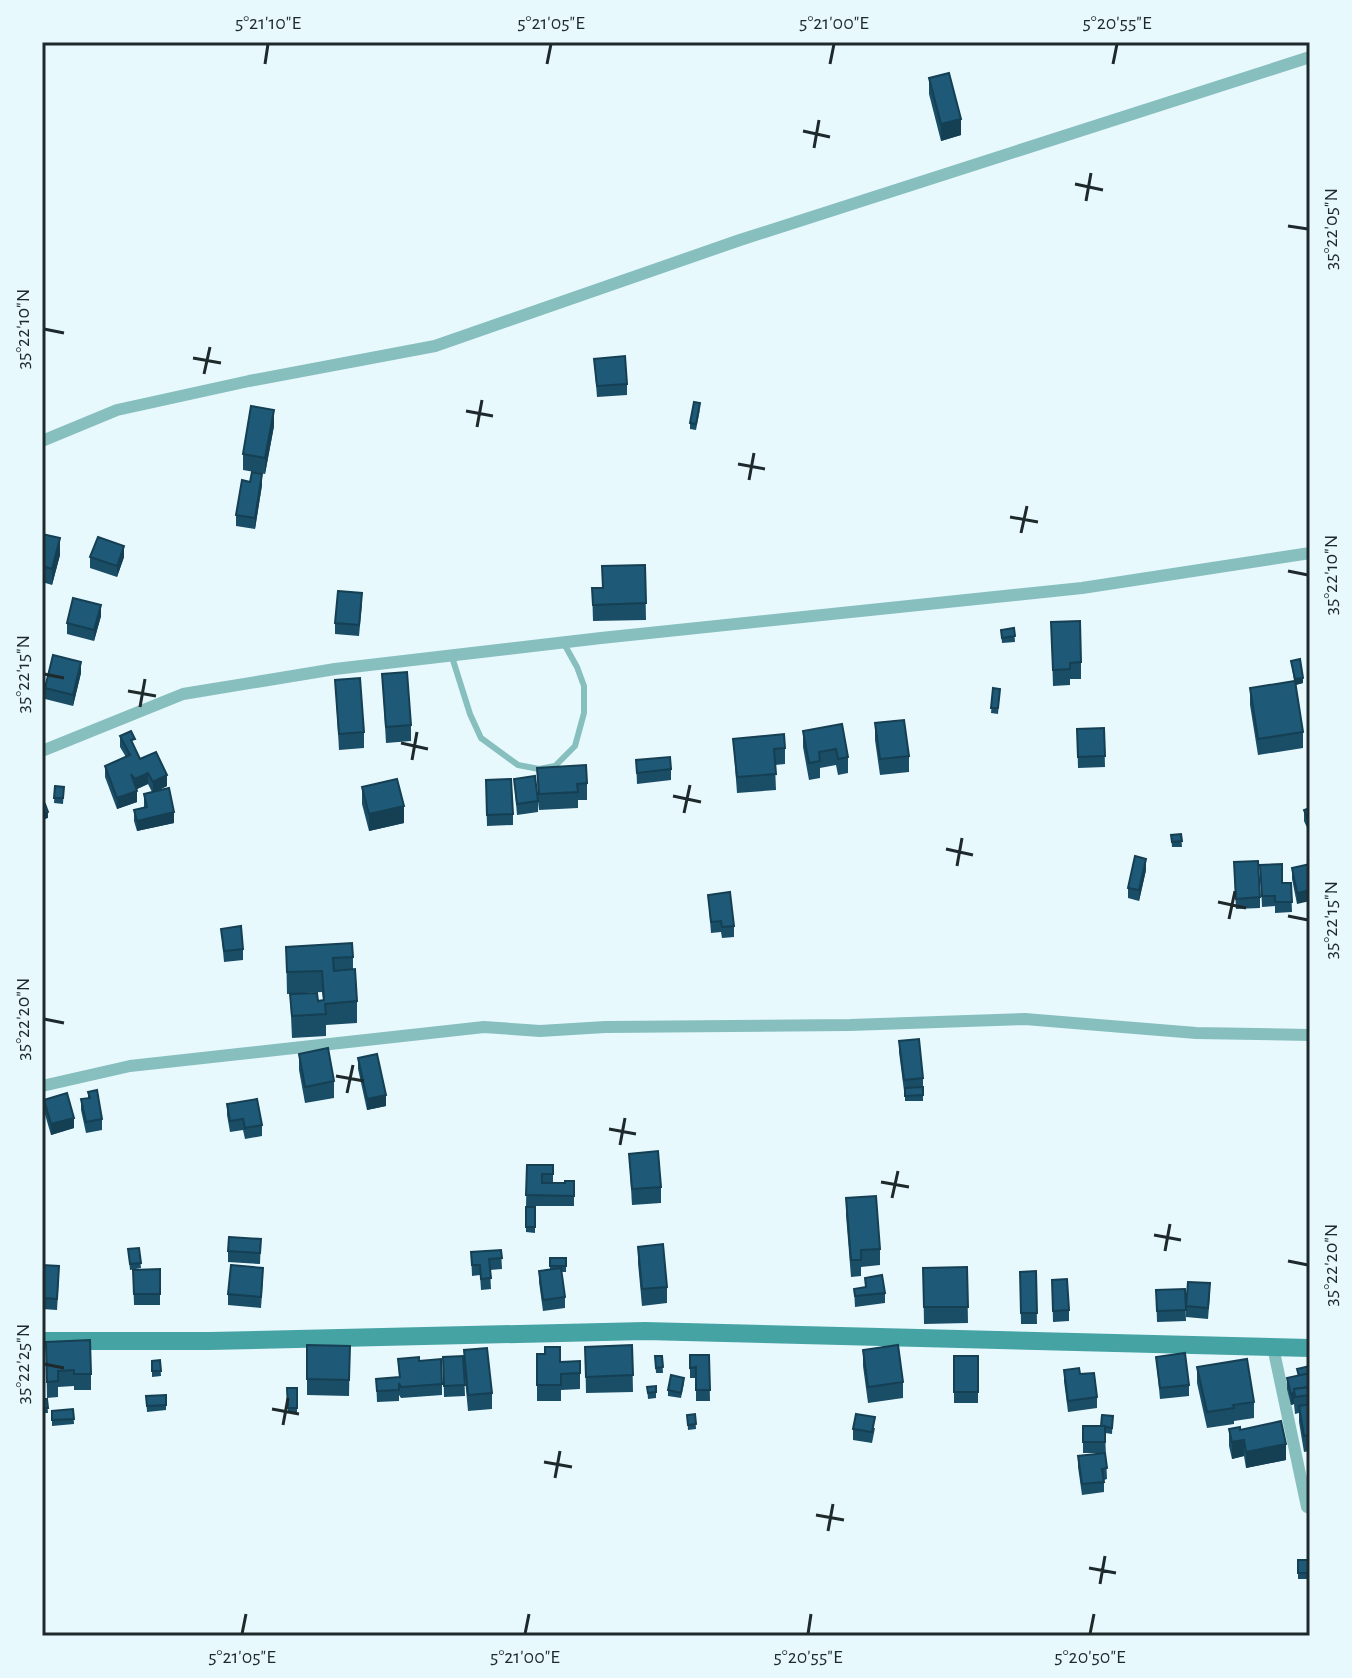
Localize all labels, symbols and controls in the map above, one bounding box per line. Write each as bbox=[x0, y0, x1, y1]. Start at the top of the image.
text: 5°21'10"E bbox=[235, 13, 301, 33]
text: 5°21'05"E bbox=[517, 13, 585, 33]
text: 5°21'00"E bbox=[799, 13, 869, 33]
text: 5°20'55"E bbox=[1082, 13, 1152, 33]
text: 35°22'05"N bbox=[1321, 188, 1341, 270]
text: 35°22'10"N bbox=[13, 289, 33, 369]
text: 35°22'10"N bbox=[1321, 535, 1341, 615]
text: 35°22'15"N bbox=[13, 635, 33, 713]
text: 35°22'15"N bbox=[1321, 881, 1341, 959]
text: 35°22'20"N bbox=[13, 978, 33, 1060]
text: 35°22'20"N bbox=[1321, 1224, 1341, 1306]
text: 35°22'25"N bbox=[13, 1324, 33, 1404]
text: 5°21'05"E bbox=[208, 1647, 276, 1667]
text: 5°21'00"E bbox=[490, 1647, 560, 1667]
text: 5°20'55"E bbox=[773, 1647, 843, 1667]
text: 5°20'50"E bbox=[1054, 1647, 1126, 1667]

